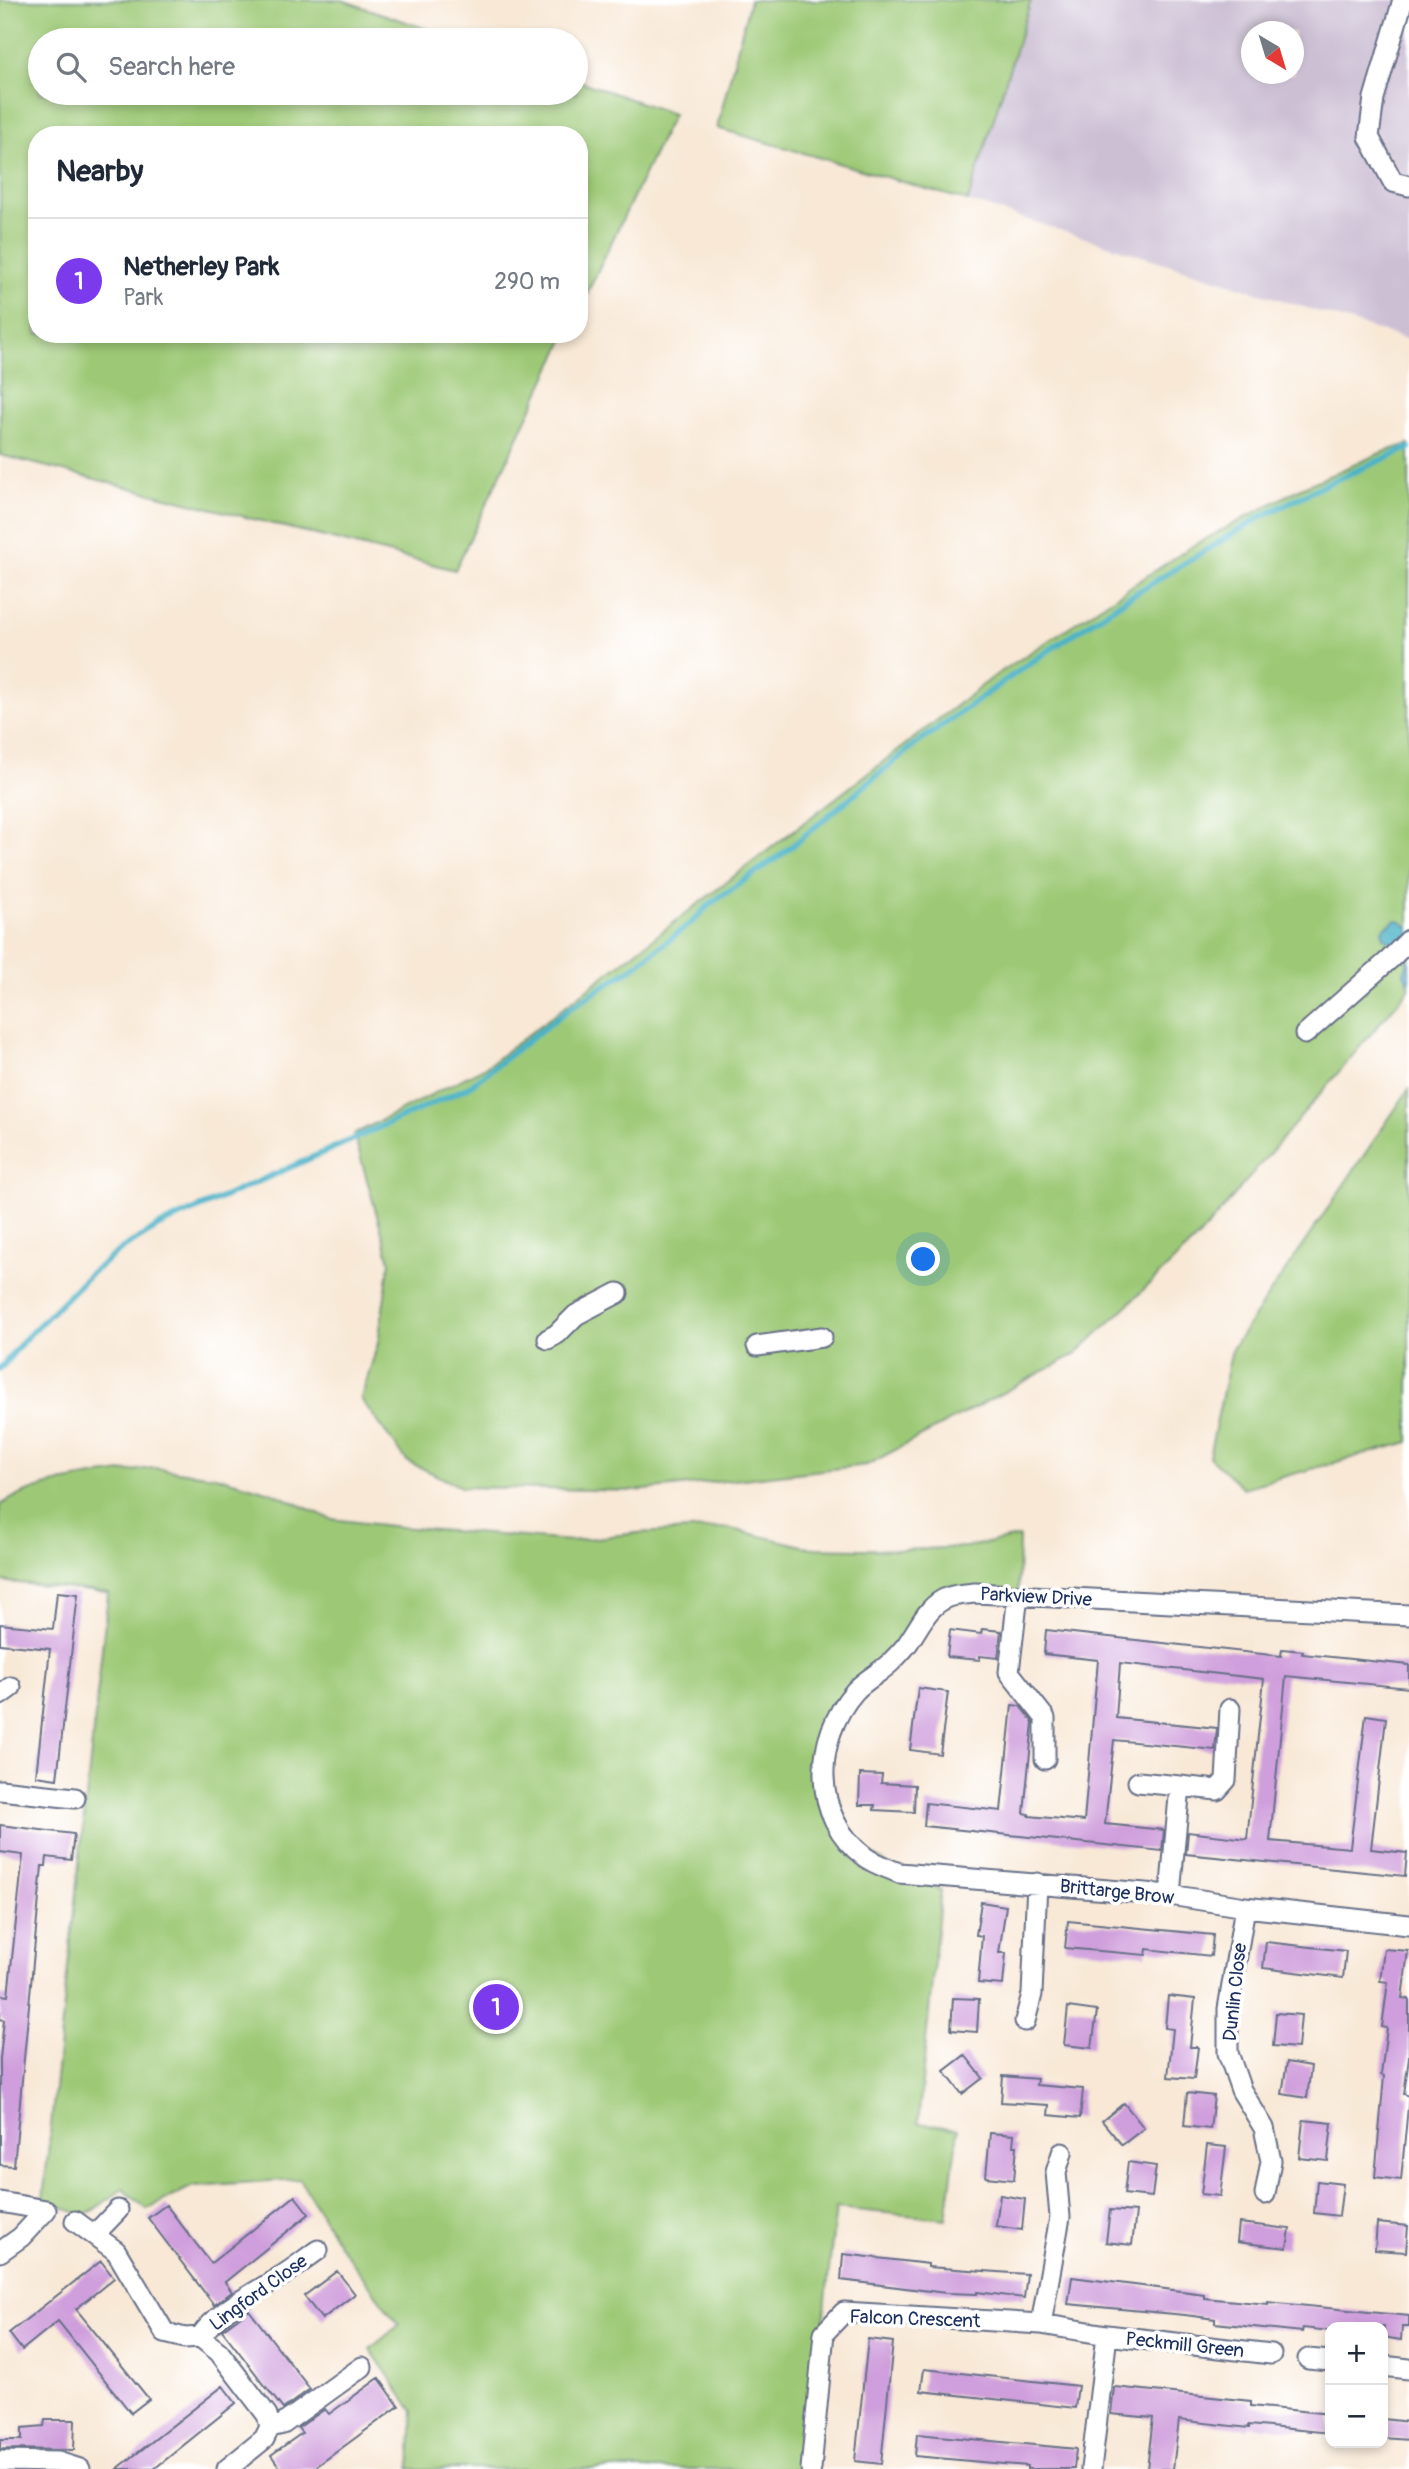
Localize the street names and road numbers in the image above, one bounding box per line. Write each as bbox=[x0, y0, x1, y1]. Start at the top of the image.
street label: Parkview Drive bbox=[979, 1582, 1093, 1612]
street label: Brittarge Brow bbox=[1059, 1874, 1175, 1910]
street label: Dunlin Close bbox=[1218, 1941, 1252, 2042]
street label: Lingford Close bbox=[205, 2249, 313, 2336]
street label: Falcon Crescent bbox=[849, 2305, 981, 2333]
street label: Peckmill Green bbox=[1124, 2327, 1245, 2363]

